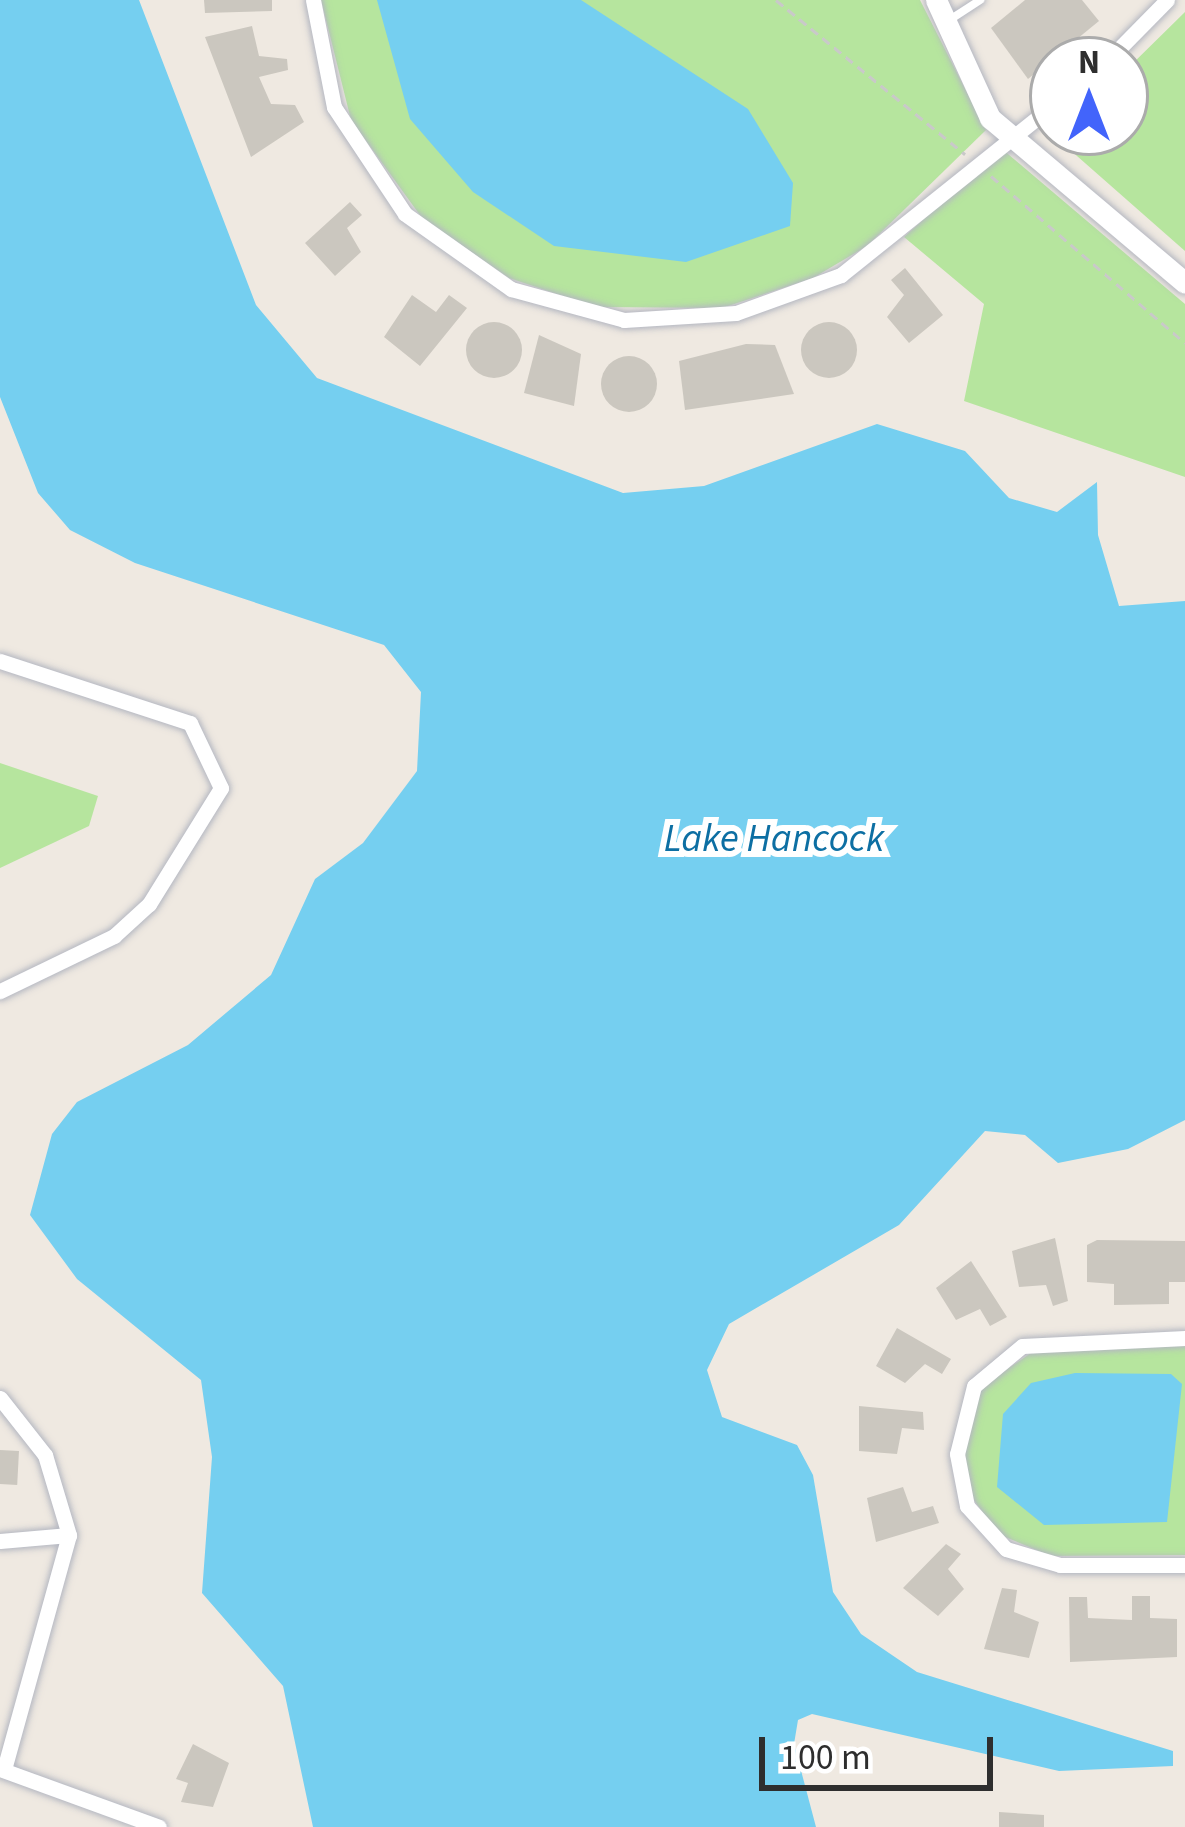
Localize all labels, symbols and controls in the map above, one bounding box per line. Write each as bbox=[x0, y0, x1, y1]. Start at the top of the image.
north arrow bbox=[1029, 36, 1149, 156]
text: N bbox=[1078, 39, 1100, 86]
water label: Lake Hancock bbox=[664, 816, 884, 862]
scale bar bbox=[765, 1713, 999, 1787]
text: 100 m bbox=[780, 1732, 871, 1783]

